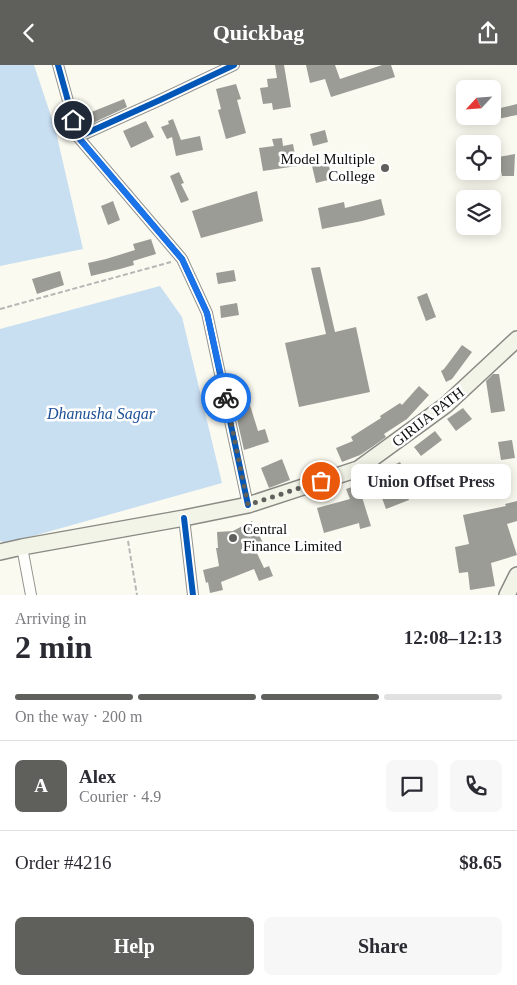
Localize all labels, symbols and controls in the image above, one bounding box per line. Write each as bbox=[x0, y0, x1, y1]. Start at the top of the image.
icon: back bbox=[15, 19, 43, 47]
icon: share bbox=[474, 19, 502, 47]
text: Quickbag bbox=[213, 20, 304, 45]
north arrow bbox=[456, 80, 501, 125]
map controls bbox=[456, 80, 501, 235]
pin bbox=[52, 99, 94, 141]
icon: home bbox=[59, 106, 87, 134]
button: locate bbox=[456, 135, 501, 180]
place label: Model Multiple College bbox=[280, 151, 375, 184]
marker: Model Multiple College bbox=[379, 162, 391, 174]
button: layers bbox=[456, 190, 501, 235]
courier bbox=[201, 373, 251, 423]
icon: bike bbox=[212, 384, 240, 412]
street label: GIRIJA PATH bbox=[389, 384, 467, 450]
water label: Dhanusha Sagar bbox=[46, 405, 156, 423]
pin bbox=[300, 460, 342, 502]
callout: Union Offset Press bbox=[351, 463, 511, 499]
icon: bag bbox=[307, 467, 335, 495]
text: Union Offset Press bbox=[367, 473, 495, 490]
place label: Central Finance Limited bbox=[243, 521, 342, 554]
marker: Central Finance Limited bbox=[227, 532, 239, 544]
text: Arriving in bbox=[15, 610, 87, 627]
text: 12:08–12:13 bbox=[404, 627, 502, 648]
text: 2 min bbox=[15, 629, 92, 665]
text: On the way · 200 m bbox=[15, 708, 143, 725]
button: chat bbox=[386, 760, 438, 812]
button: phone bbox=[450, 760, 502, 812]
text: Alex bbox=[79, 766, 116, 787]
text: A bbox=[34, 775, 48, 796]
text: Courier · 4.9 bbox=[79, 788, 161, 805]
text: Order #4216 bbox=[15, 852, 112, 873]
text: $8.65 bbox=[459, 852, 502, 873]
button: Help bbox=[15, 917, 254, 975]
button: Share bbox=[264, 917, 502, 975]

